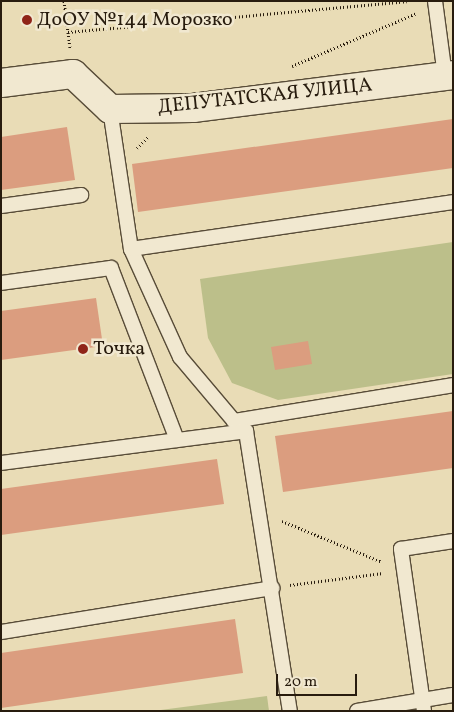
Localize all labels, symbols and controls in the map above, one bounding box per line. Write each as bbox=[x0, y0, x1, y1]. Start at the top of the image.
place label: ДоОУ №144 Морозко bbox=[37, 8, 233, 32]
marker: ДоОУ №144 Морозко bbox=[21, 14, 33, 26]
street label: ДЕПУТАТСКАЯ УЛИЦА bbox=[157, 74, 373, 120]
place label: Точка bbox=[93, 337, 145, 361]
marker: Точка bbox=[77, 343, 89, 355]
scale bar bbox=[279, 664, 360, 696]
text: 20 m bbox=[284, 672, 317, 693]

